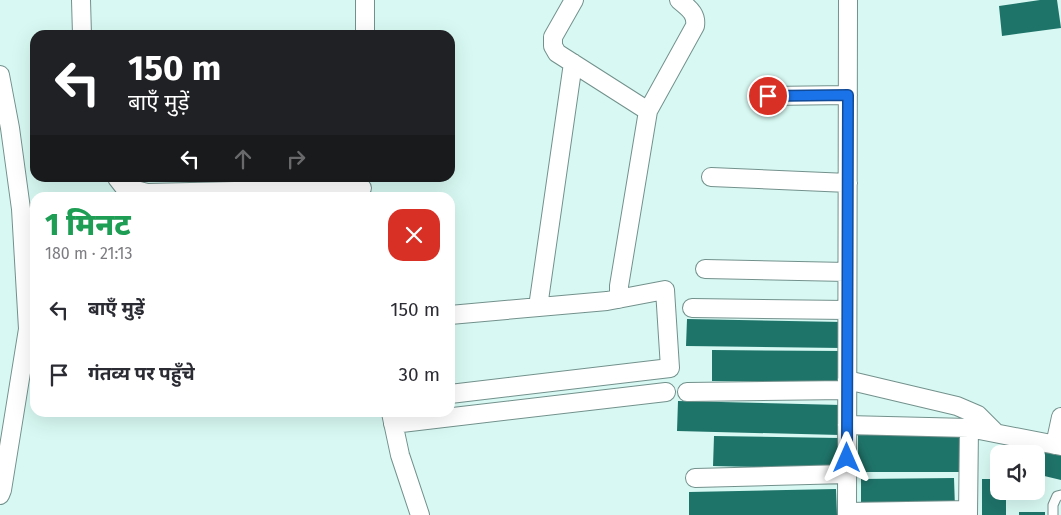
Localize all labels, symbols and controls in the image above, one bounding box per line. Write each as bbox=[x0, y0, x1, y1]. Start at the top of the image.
text: 150 m bbox=[128, 47, 221, 89]
icon: left bbox=[45, 50, 110, 115]
pin bbox=[747, 75, 789, 117]
icon: arrive bbox=[754, 82, 782, 110]
text: बाएँ मुड़ें bbox=[128, 89, 189, 116]
icon: left bbox=[176, 145, 204, 173]
icon: ahead bbox=[229, 145, 257, 173]
icon: right bbox=[282, 145, 310, 173]
text: 1 मिनट bbox=[45, 207, 131, 243]
button: close bbox=[388, 209, 440, 261]
text: 180 m · 21:13 bbox=[45, 244, 133, 263]
icon: left bbox=[45, 296, 73, 324]
text: बाएँ मुड़ें bbox=[88, 297, 145, 320]
text: 150 m bbox=[390, 298, 440, 321]
icon: arrive bbox=[45, 361, 73, 389]
text: गंतव्य पर पहुँचे bbox=[88, 362, 195, 385]
text: 30 m bbox=[399, 363, 440, 386]
position arrow bbox=[820, 431, 872, 483]
map controls bbox=[990, 445, 1045, 500]
button: sound bbox=[990, 445, 1045, 500]

